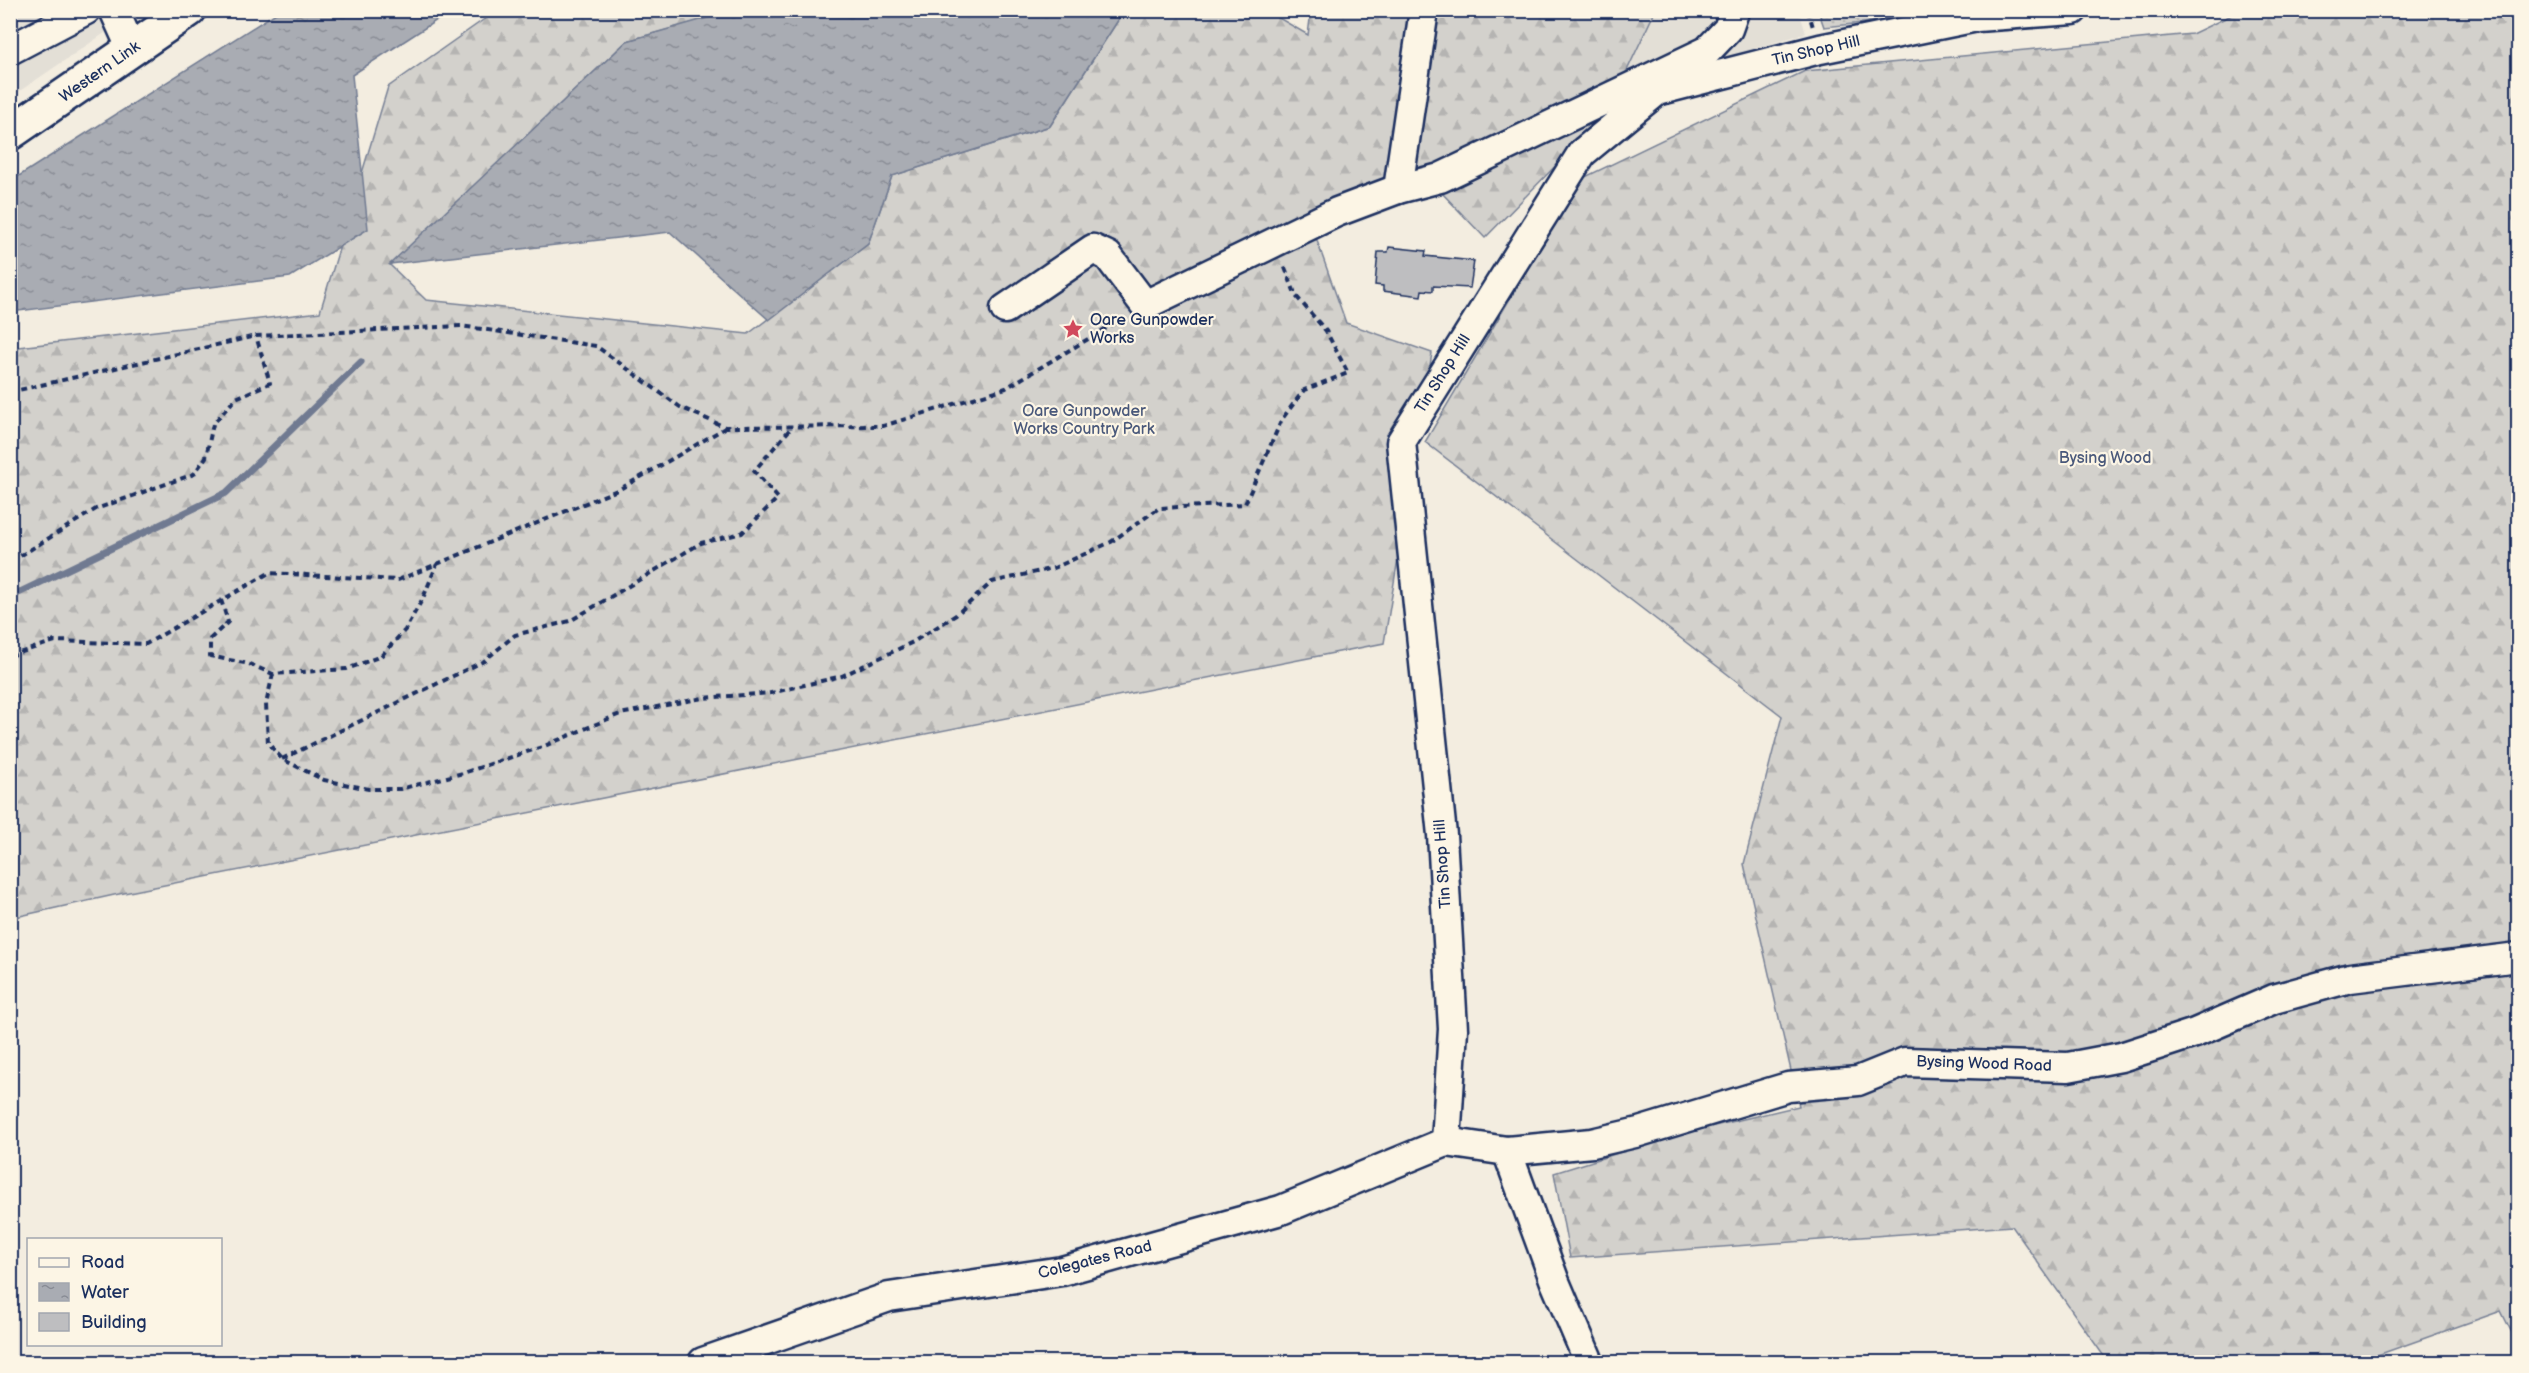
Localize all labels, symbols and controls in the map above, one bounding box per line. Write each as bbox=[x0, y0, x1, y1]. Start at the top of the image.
street label: Tin Shop Hill bbox=[1770, 32, 1862, 70]
street label: Western Link bbox=[56, 37, 144, 107]
place label: Oare Gunpowder Works bbox=[1090, 311, 1214, 348]
place icon: Oare Gunpowder Works bbox=[1061, 317, 1085, 341]
street label: Tin Shop Hill bbox=[1411, 331, 1475, 417]
park label: Oare Gunpowder Works Country Park bbox=[1014, 402, 1155, 439]
park label: Bysing Wood bbox=[2059, 449, 2151, 468]
street label: Tin Shop Hill bbox=[1430, 819, 1456, 909]
street label: Bysing Wood Road bbox=[1916, 1052, 2052, 1076]
street label: Colegates Road bbox=[1036, 1237, 1154, 1283]
legend bbox=[27, 1238, 222, 1346]
text: Road bbox=[81, 1252, 125, 1273]
text: Water bbox=[81, 1282, 129, 1303]
text: Building bbox=[81, 1312, 147, 1333]

